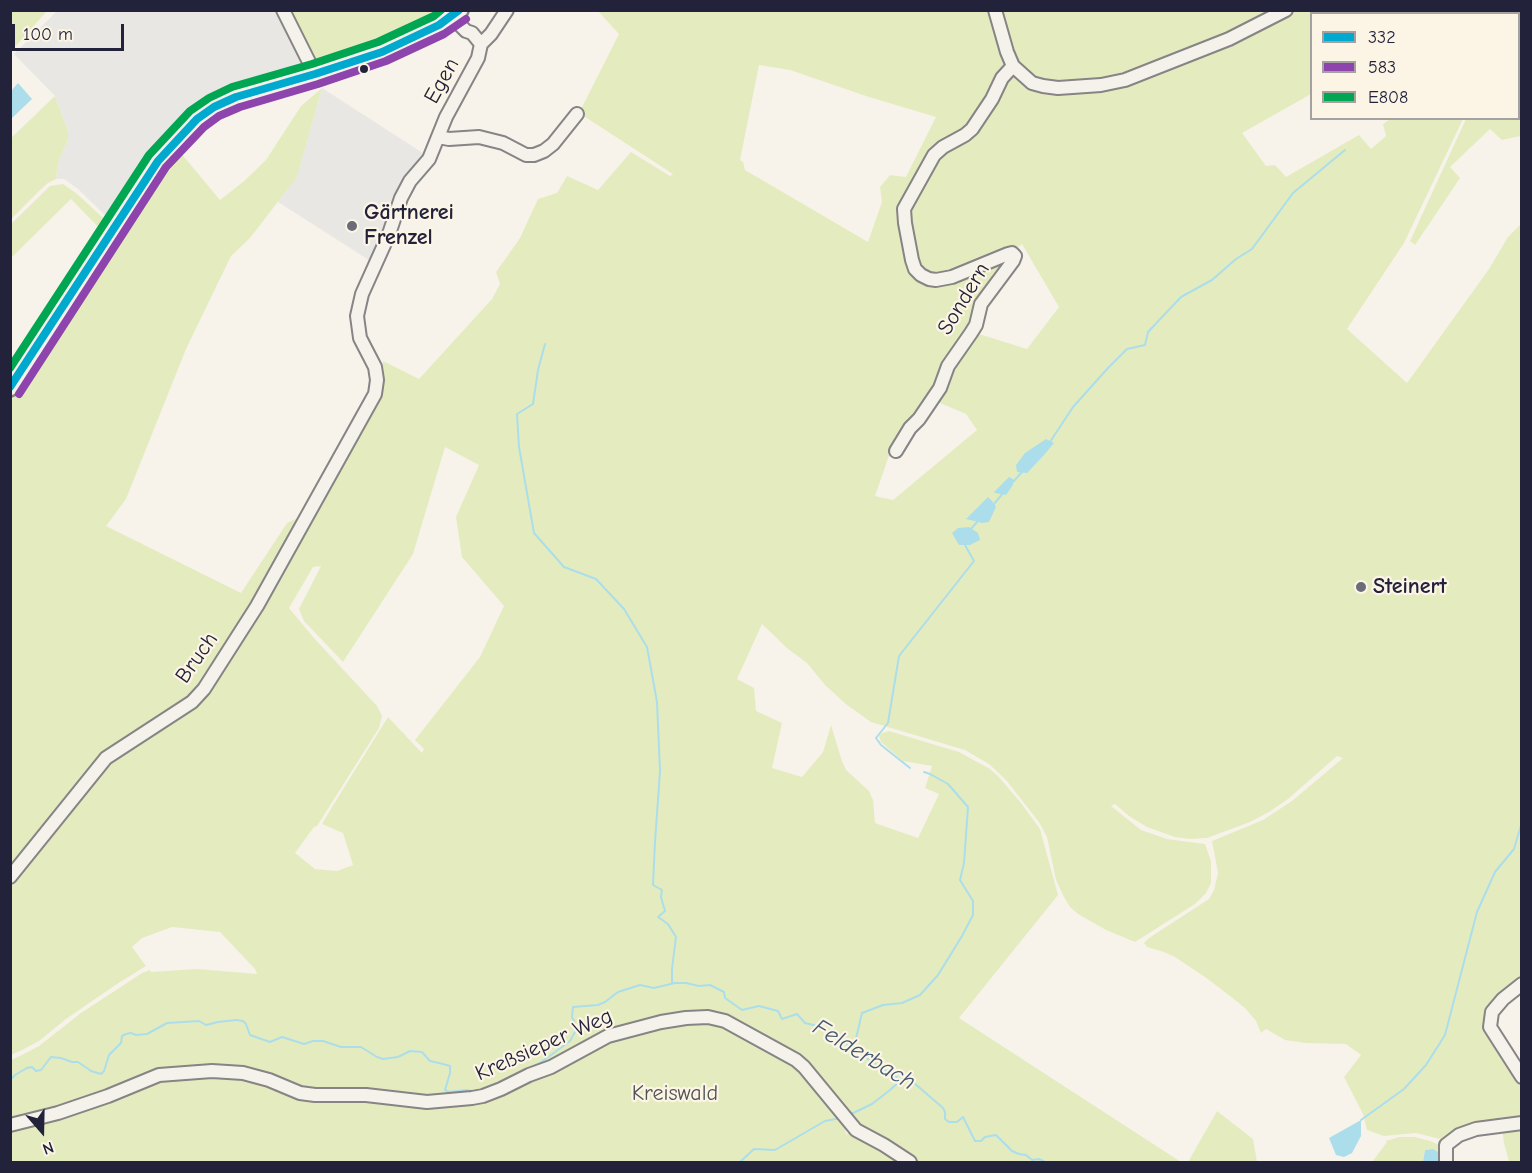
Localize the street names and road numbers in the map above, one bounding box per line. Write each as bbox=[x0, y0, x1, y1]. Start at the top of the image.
street label: Egen bbox=[419, 54, 465, 108]
street label: Sondern bbox=[932, 258, 996, 340]
street label: Bruch bbox=[170, 627, 224, 689]
street label: Kreßsieper Weg bbox=[471, 1003, 617, 1087]

